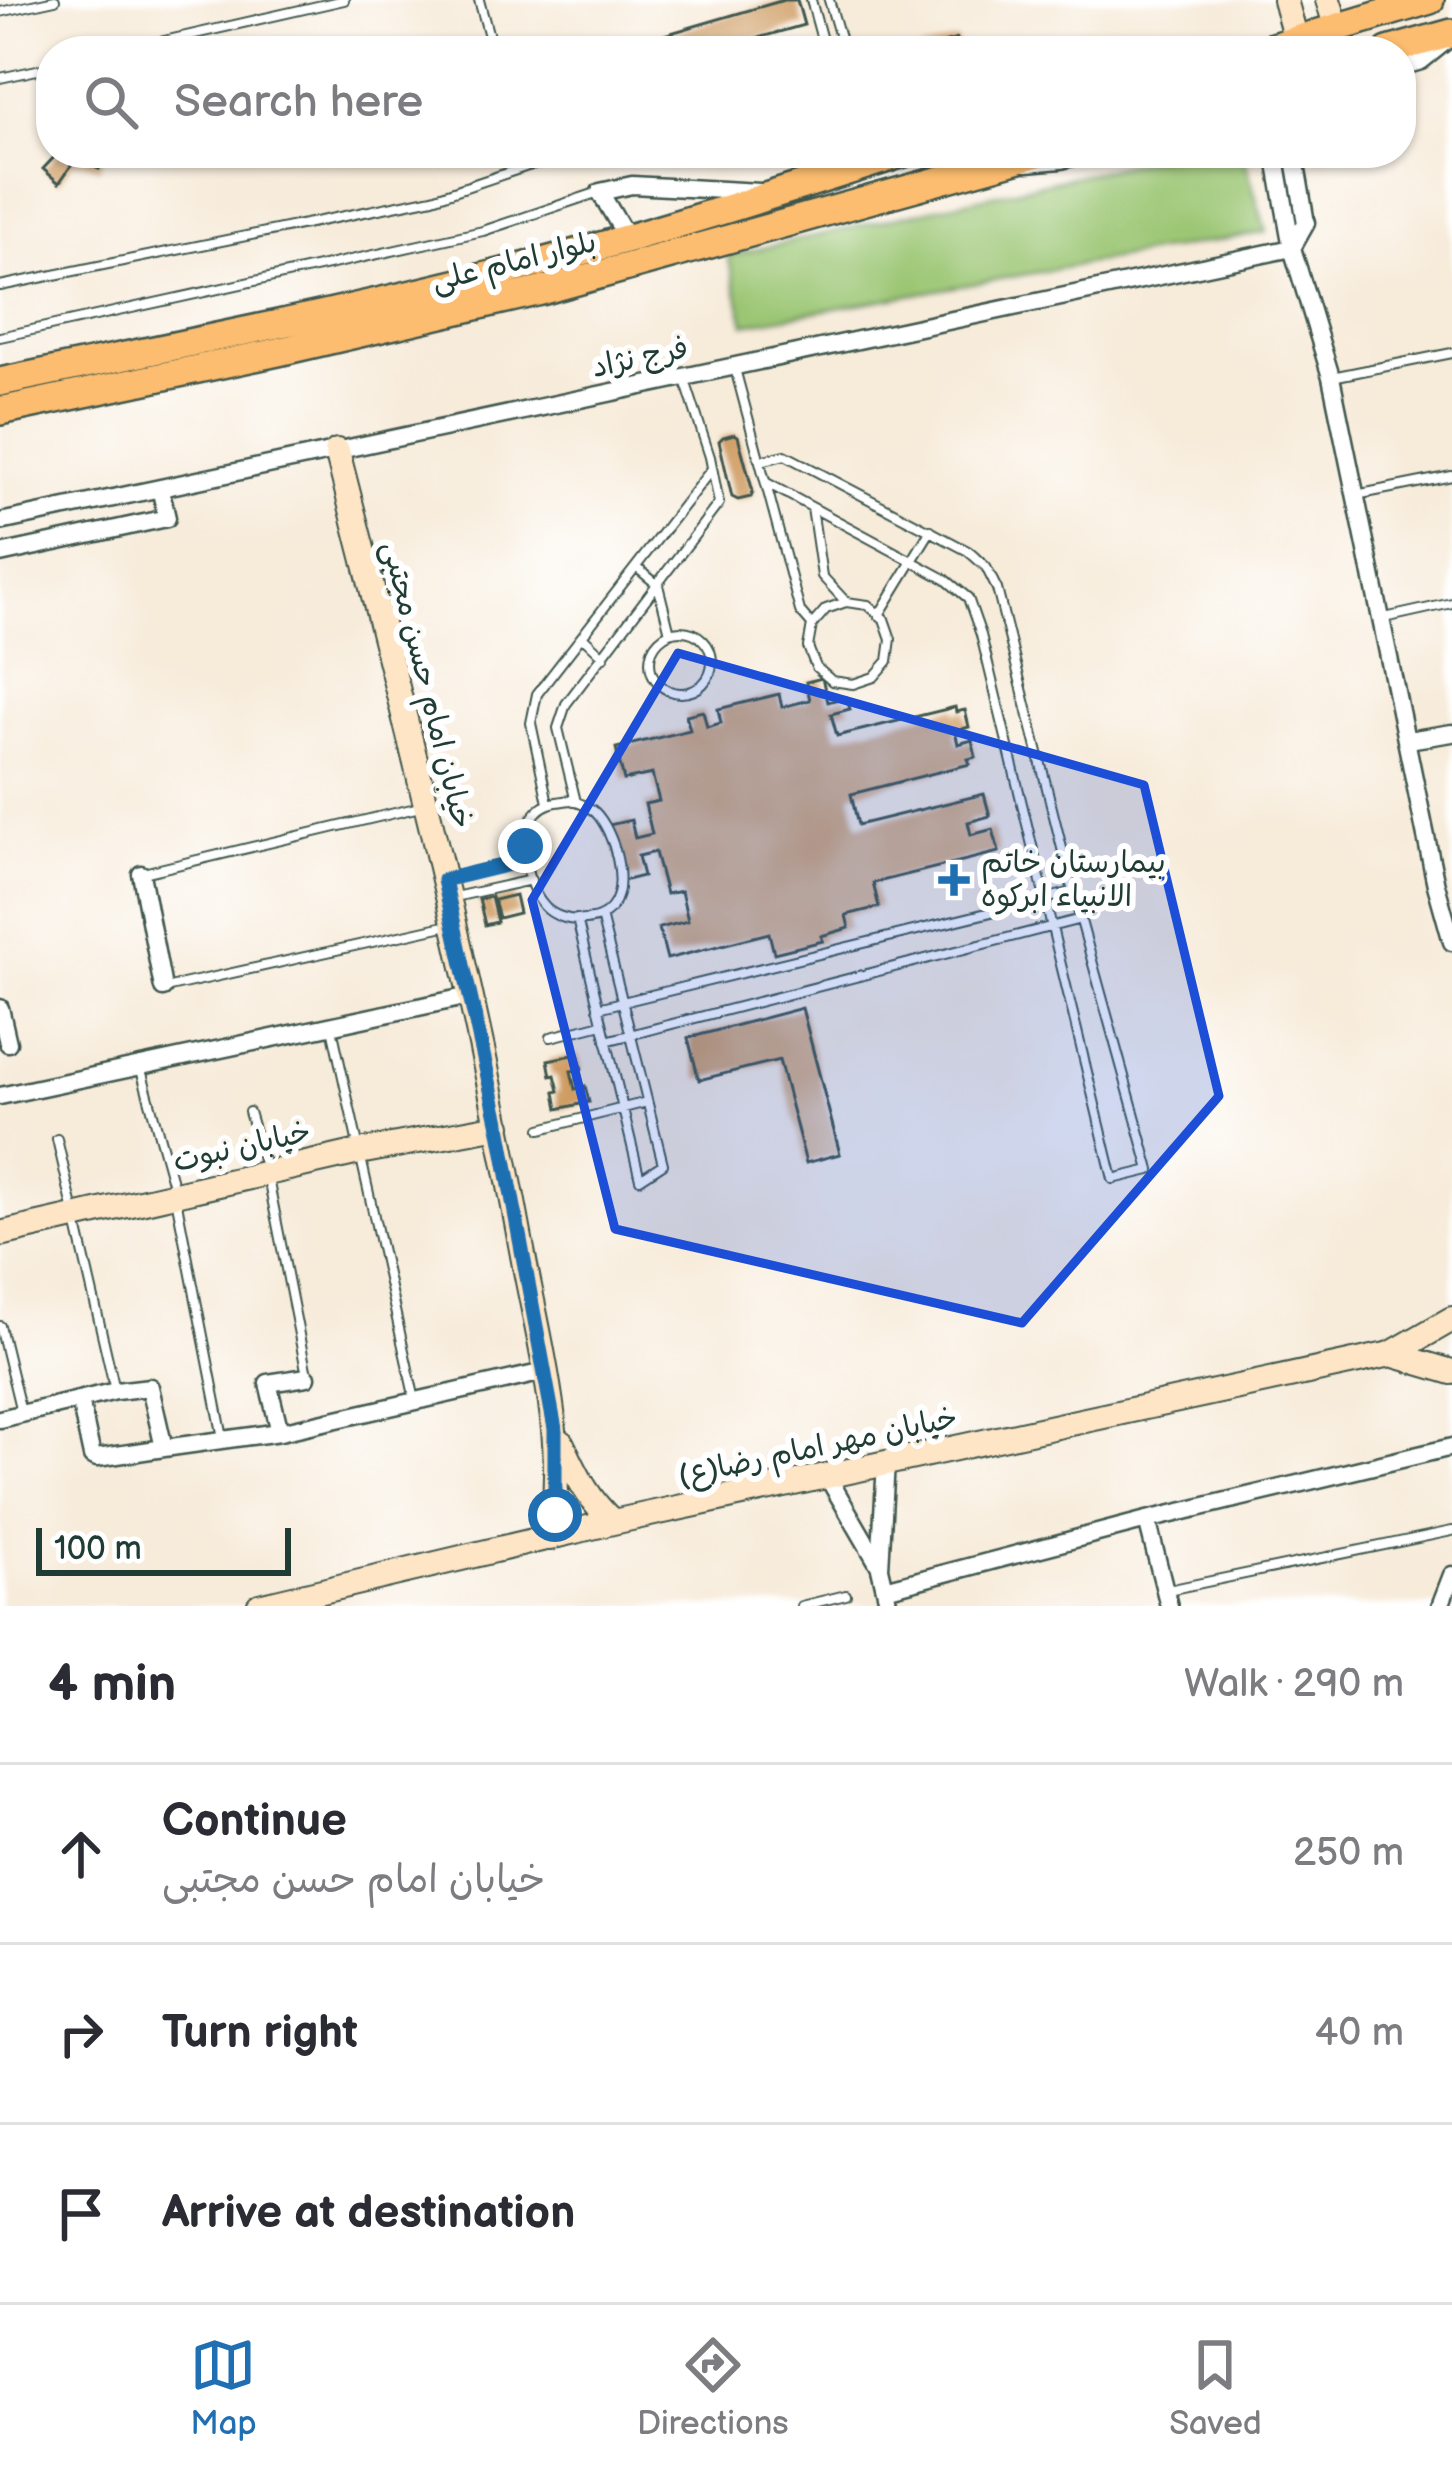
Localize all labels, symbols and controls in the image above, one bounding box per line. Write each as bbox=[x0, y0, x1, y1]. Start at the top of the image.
search box bbox=[36, 36, 1416, 168]
icon: search bbox=[78, 69, 144, 135]
text: Search here bbox=[174, 75, 423, 130]
street label: بلوار امام علی bbox=[428, 224, 601, 303]
street label: فرج نژاد bbox=[589, 330, 692, 387]
street label: خیابان امام حسن مجتبی bbox=[371, 538, 480, 833]
route end bbox=[498, 819, 552, 873]
place label: بیمارستان خاتم الانبیاء ابرکوه bbox=[981, 845, 1166, 915]
marker: بیمارستان خاتم الانبیاء ابرکوه bbox=[938, 864, 970, 896]
street label: خیابان نبوت bbox=[170, 1114, 314, 1180]
street label: خیابان مهر امام رضا(ع) bbox=[675, 1400, 961, 1497]
route start bbox=[528, 1488, 582, 1542]
scale bar bbox=[36, 1522, 291, 1575]
text: 100 m bbox=[54, 1529, 142, 1569]
text: 4 min bbox=[48, 1654, 176, 1715]
text: Walk · 290 m bbox=[1184, 1661, 1404, 1708]
text: Continue bbox=[162, 1794, 347, 1849]
icon: ahead bbox=[48, 1821, 114, 1887]
text: 250 m bbox=[1293, 1830, 1404, 1877]
text: خیابان امام حسن مجتبی bbox=[162, 1857, 545, 1904]
icon: right bbox=[48, 2001, 114, 2067]
text: Turn right bbox=[162, 2006, 358, 2061]
text: 40 m bbox=[1314, 2010, 1404, 2057]
icon: arrive bbox=[48, 2181, 114, 2247]
text: Arrive at destination bbox=[162, 2186, 575, 2241]
tab: Map bbox=[190, 2332, 257, 2444]
tab: Directions bbox=[637, 2332, 789, 2444]
tab: Saved bbox=[1169, 2332, 1262, 2444]

